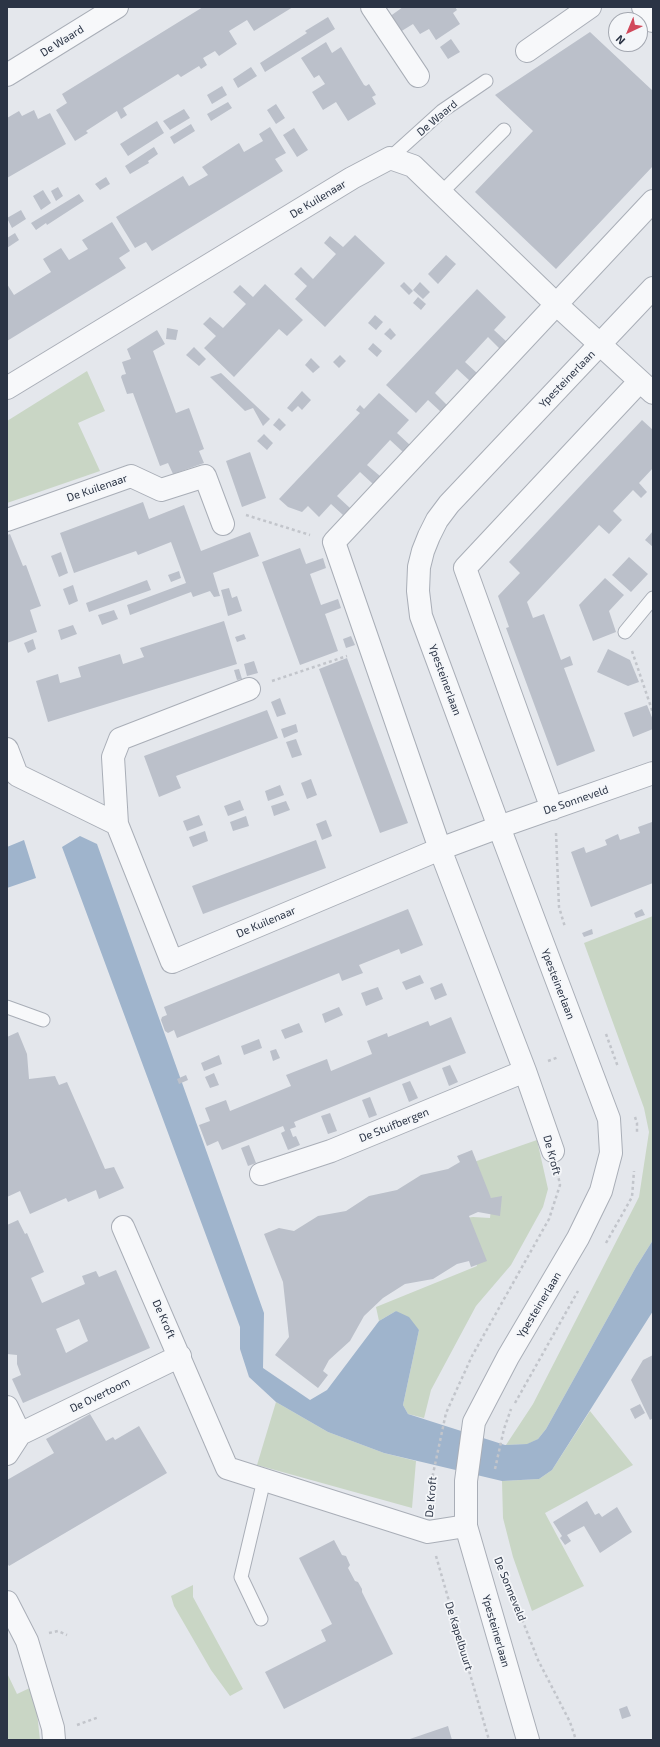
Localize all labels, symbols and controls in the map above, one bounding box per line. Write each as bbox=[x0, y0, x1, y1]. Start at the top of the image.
north arrow bbox=[608, 12, 648, 52]
street label: De Waard bbox=[38, 23, 86, 59]
text: N bbox=[613, 33, 627, 48]
street label: De Waard bbox=[414, 97, 460, 139]
street label: De Kuilenaar bbox=[288, 177, 348, 221]
street label: Ypesteinerlaan bbox=[536, 348, 598, 410]
street label: De Kuilenaar bbox=[65, 471, 129, 505]
street label: Ypesteinerlaan bbox=[426, 643, 464, 717]
street label: De Sonneveld bbox=[542, 783, 610, 817]
street label: De Kuilenaar bbox=[234, 904, 298, 940]
street label: Ypesteinerlaan bbox=[538, 947, 578, 1021]
street label: De Stuifbergen bbox=[357, 1105, 431, 1145]
street label: De Kroft bbox=[540, 1133, 564, 1177]
street label: Ypesteinerlaan bbox=[514, 1270, 564, 1340]
street label: De Kroft bbox=[150, 1298, 178, 1340]
street label: De Overtoom bbox=[68, 1375, 132, 1415]
street label: De Kroft bbox=[423, 1476, 439, 1518]
street label: De Sonneveld bbox=[491, 1555, 529, 1623]
street label: Ypesteinerlaan bbox=[479, 1593, 513, 1669]
street label: De Kapelbuurt bbox=[442, 1600, 476, 1672]

